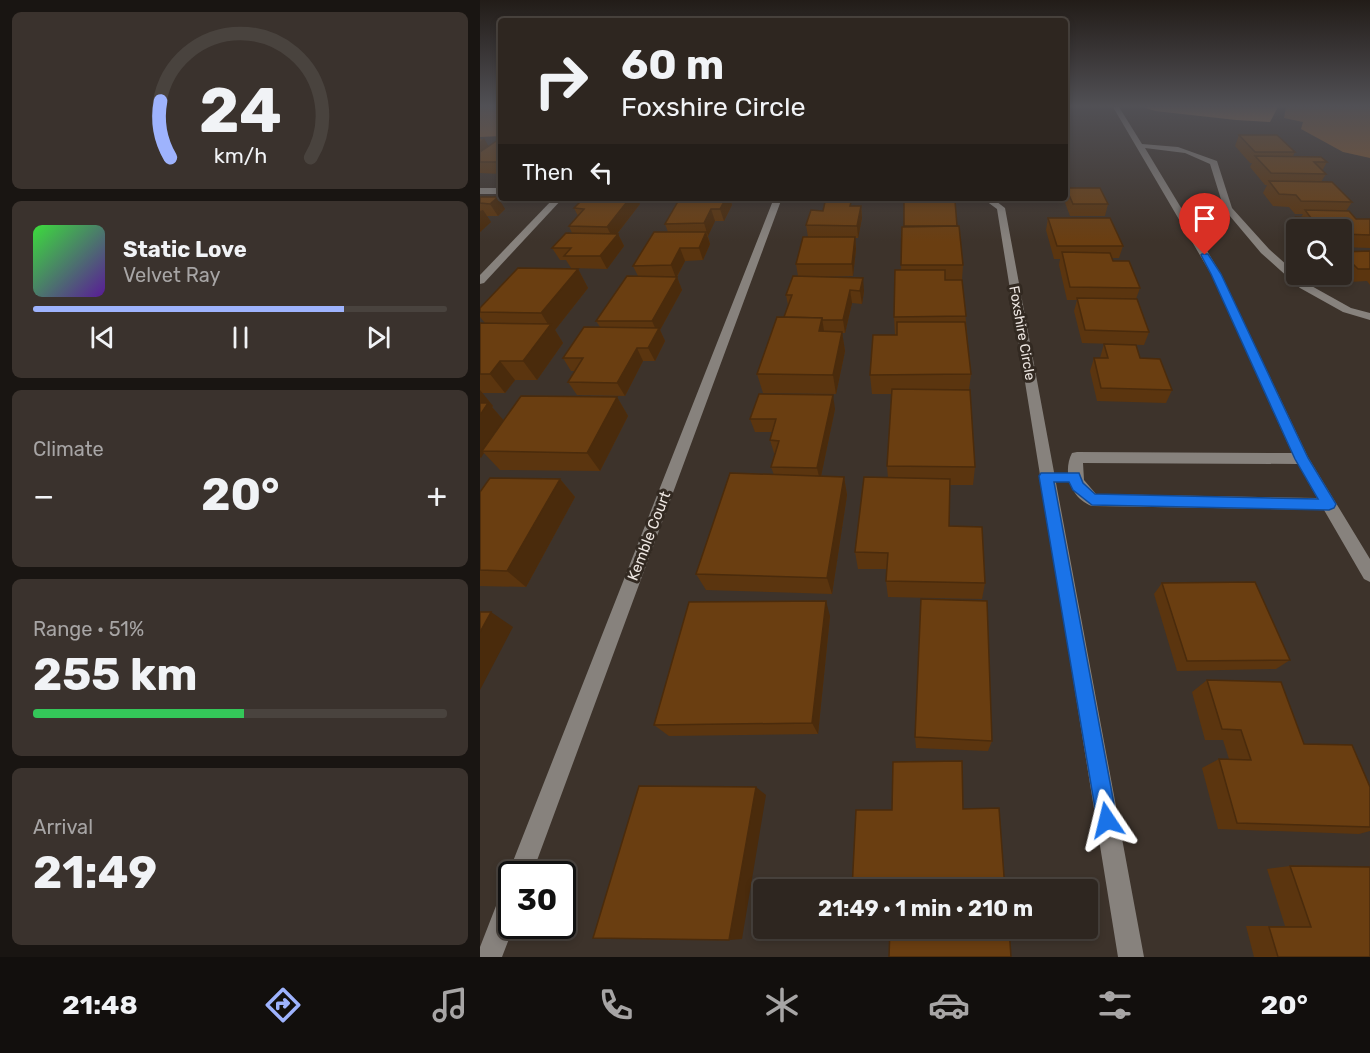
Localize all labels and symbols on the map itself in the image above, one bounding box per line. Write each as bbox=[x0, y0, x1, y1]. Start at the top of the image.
pin bbox=[1179, 193, 1230, 255]
street label: Foxshire Circle bbox=[1005, 284, 1039, 382]
street label: Kemble Court bbox=[624, 489, 674, 583]
position arrow bbox=[1075, 788, 1139, 852]
speed limit sign: 30 bbox=[498, 861, 576, 939]

